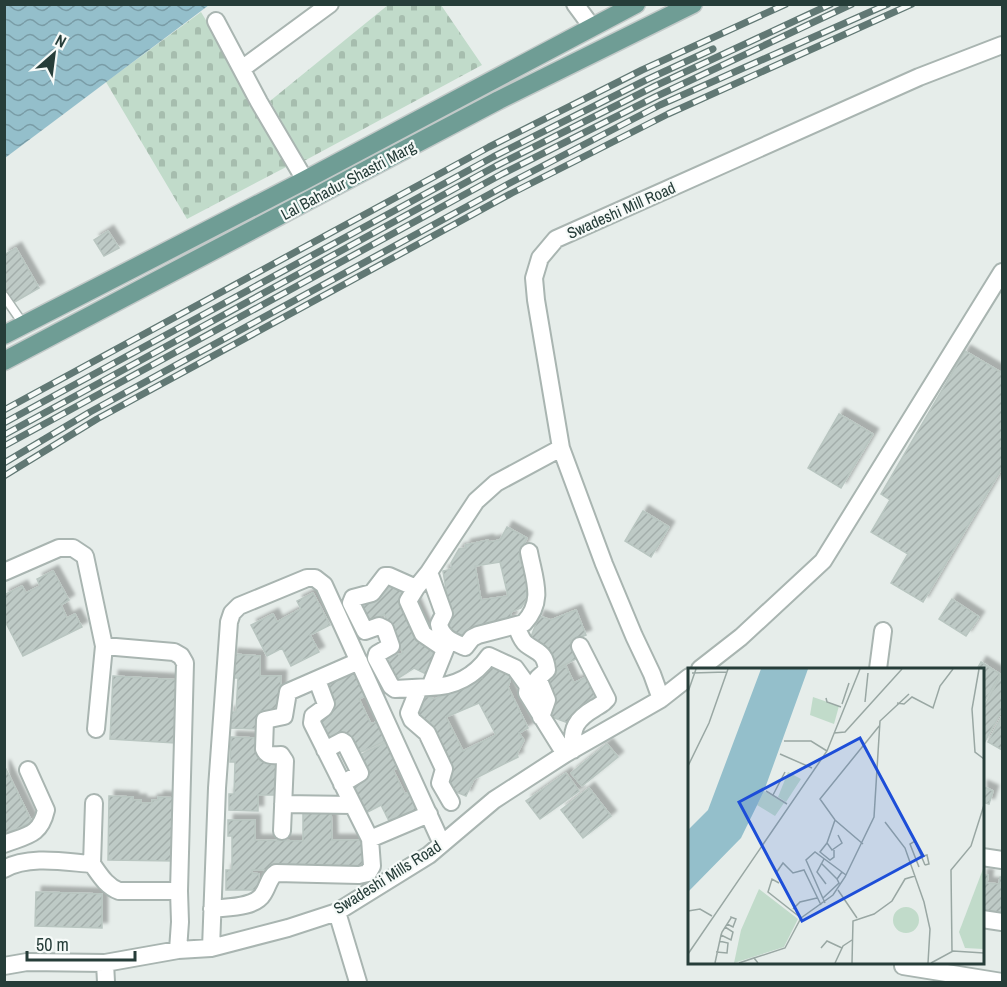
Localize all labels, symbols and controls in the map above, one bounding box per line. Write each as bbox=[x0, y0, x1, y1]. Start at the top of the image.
north arrow bbox=[24, 24, 84, 84]
text: N bbox=[52, 29, 70, 53]
street label: Lal Bahadur Shastri Marg bbox=[277, 135, 420, 225]
street label: Swadeshi Mill Road bbox=[563, 176, 679, 244]
inset map bbox=[688, 668, 983, 963]
street label: Swadeshi Mills Road bbox=[329, 835, 445, 919]
scale bar bbox=[27, 924, 135, 962]
text: 50 m bbox=[36, 932, 69, 957]

